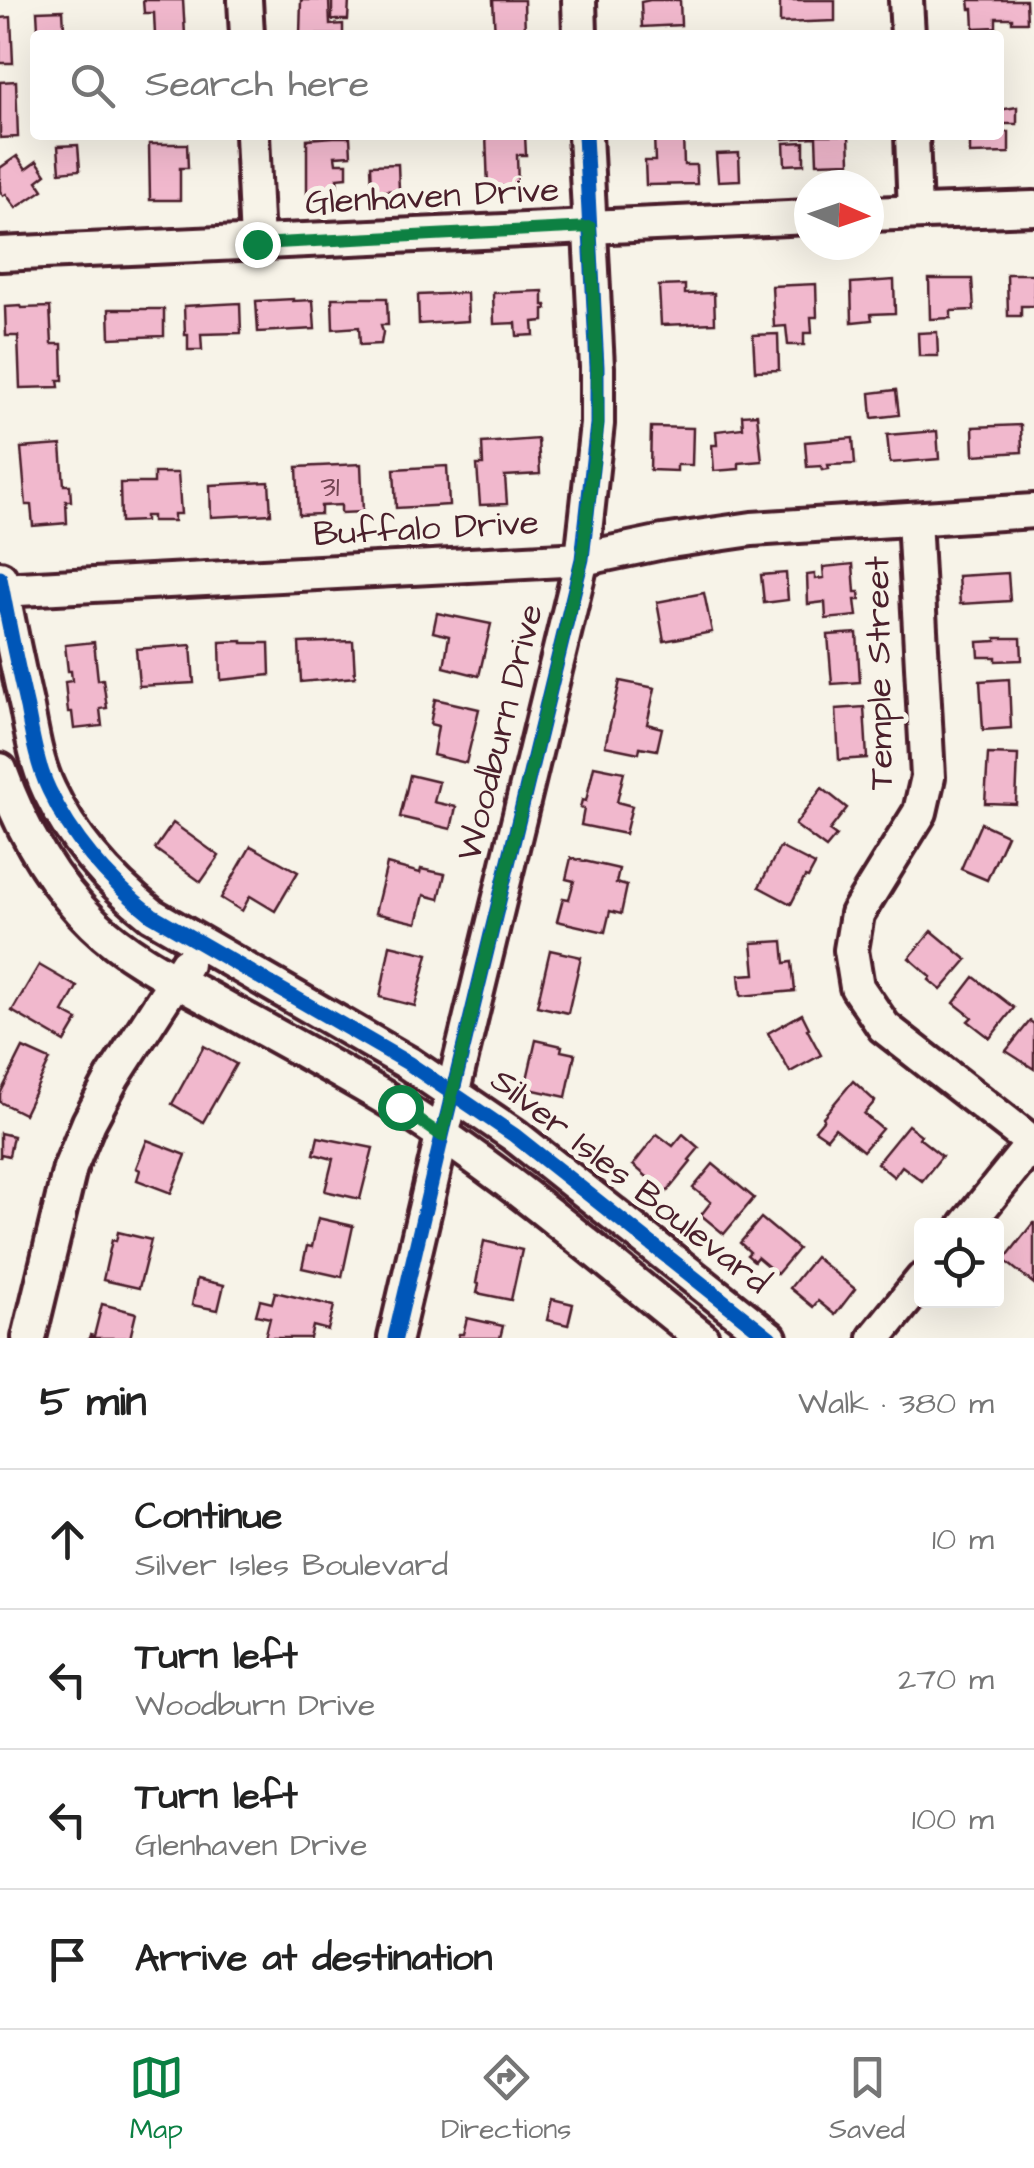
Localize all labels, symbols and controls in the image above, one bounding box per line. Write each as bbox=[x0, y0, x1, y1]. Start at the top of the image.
search box bbox=[30, 30, 1004, 140]
icon: search bbox=[65, 58, 120, 113]
text: Search here bbox=[145, 59, 369, 111]
street label: Glenhaven Drive bbox=[304, 165, 560, 228]
north arrow bbox=[794, 170, 884, 260]
route end bbox=[235, 222, 281, 268]
house number: 31 bbox=[320, 466, 340, 508]
street label: Buffalo Drive bbox=[312, 498, 540, 559]
street label: Temple Street bbox=[853, 556, 906, 790]
street label: Woodburn Drive bbox=[445, 599, 556, 866]
street label: Silver Isles Boulevard bbox=[480, 1056, 780, 1306]
route start bbox=[378, 1085, 424, 1131]
map controls bbox=[914, 1218, 1004, 1308]
button: locate bbox=[914, 1218, 1004, 1308]
text: 5 min bbox=[40, 1374, 147, 1432]
text: Walk · 380 m bbox=[798, 1381, 994, 1426]
text: Continue bbox=[135, 1491, 282, 1543]
icon: ahead bbox=[40, 1512, 95, 1567]
text: 10 m bbox=[932, 1517, 994, 1562]
text: Silver Isles Boulevard bbox=[135, 1543, 448, 1588]
text: Turn left bbox=[135, 1631, 298, 1683]
icon: left bbox=[40, 1652, 95, 1707]
text: 270 m bbox=[898, 1657, 994, 1702]
text: Woodburn Drive bbox=[135, 1683, 375, 1728]
text: Turn left bbox=[135, 1771, 298, 1823]
icon: left bbox=[40, 1792, 95, 1847]
text: 100 m bbox=[912, 1797, 994, 1842]
text: Glenhaven Drive bbox=[135, 1823, 368, 1868]
icon: arrive bbox=[40, 1932, 95, 1987]
text: Arrive at destination bbox=[135, 1933, 492, 1985]
tab: Map bbox=[129, 2050, 184, 2149]
tab: Directions bbox=[441, 2050, 571, 2149]
tab: Saved bbox=[829, 2050, 905, 2149]

